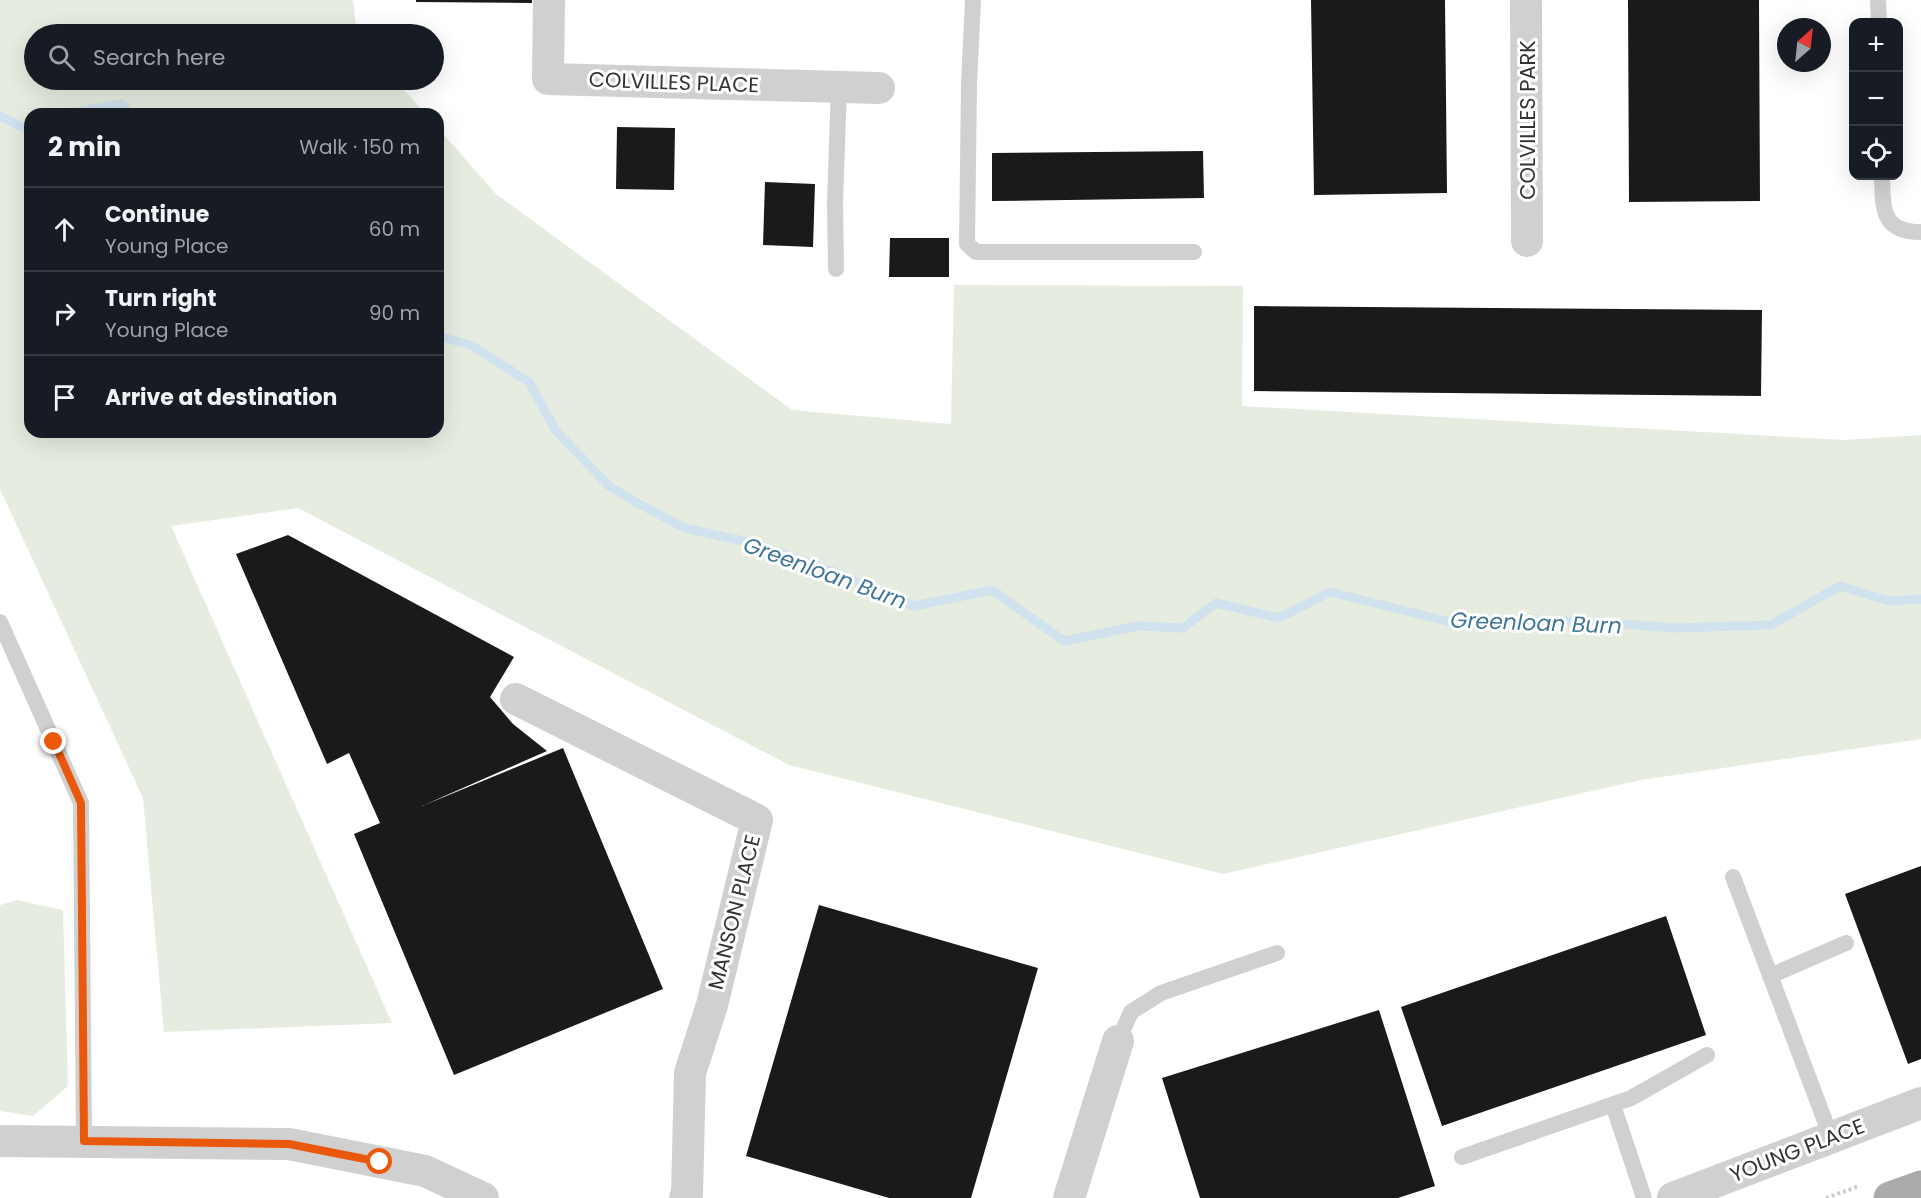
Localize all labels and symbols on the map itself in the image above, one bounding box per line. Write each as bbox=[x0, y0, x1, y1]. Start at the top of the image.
north arrow bbox=[1777, 18, 1831, 72]
street label: COLVILLES PARK bbox=[1513, 40, 1542, 200]
street label: COLVILLES PLACE bbox=[588, 65, 760, 99]
water label: Greenloan Burn bbox=[739, 529, 911, 617]
water label: Greenloan Burn bbox=[1450, 605, 1622, 641]
route end bbox=[40, 728, 66, 754]
street label: MANSON PLACE bbox=[701, 832, 767, 992]
street label: YOUNG PLACE bbox=[1726, 1111, 1868, 1189]
route start bbox=[366, 1148, 392, 1174]

